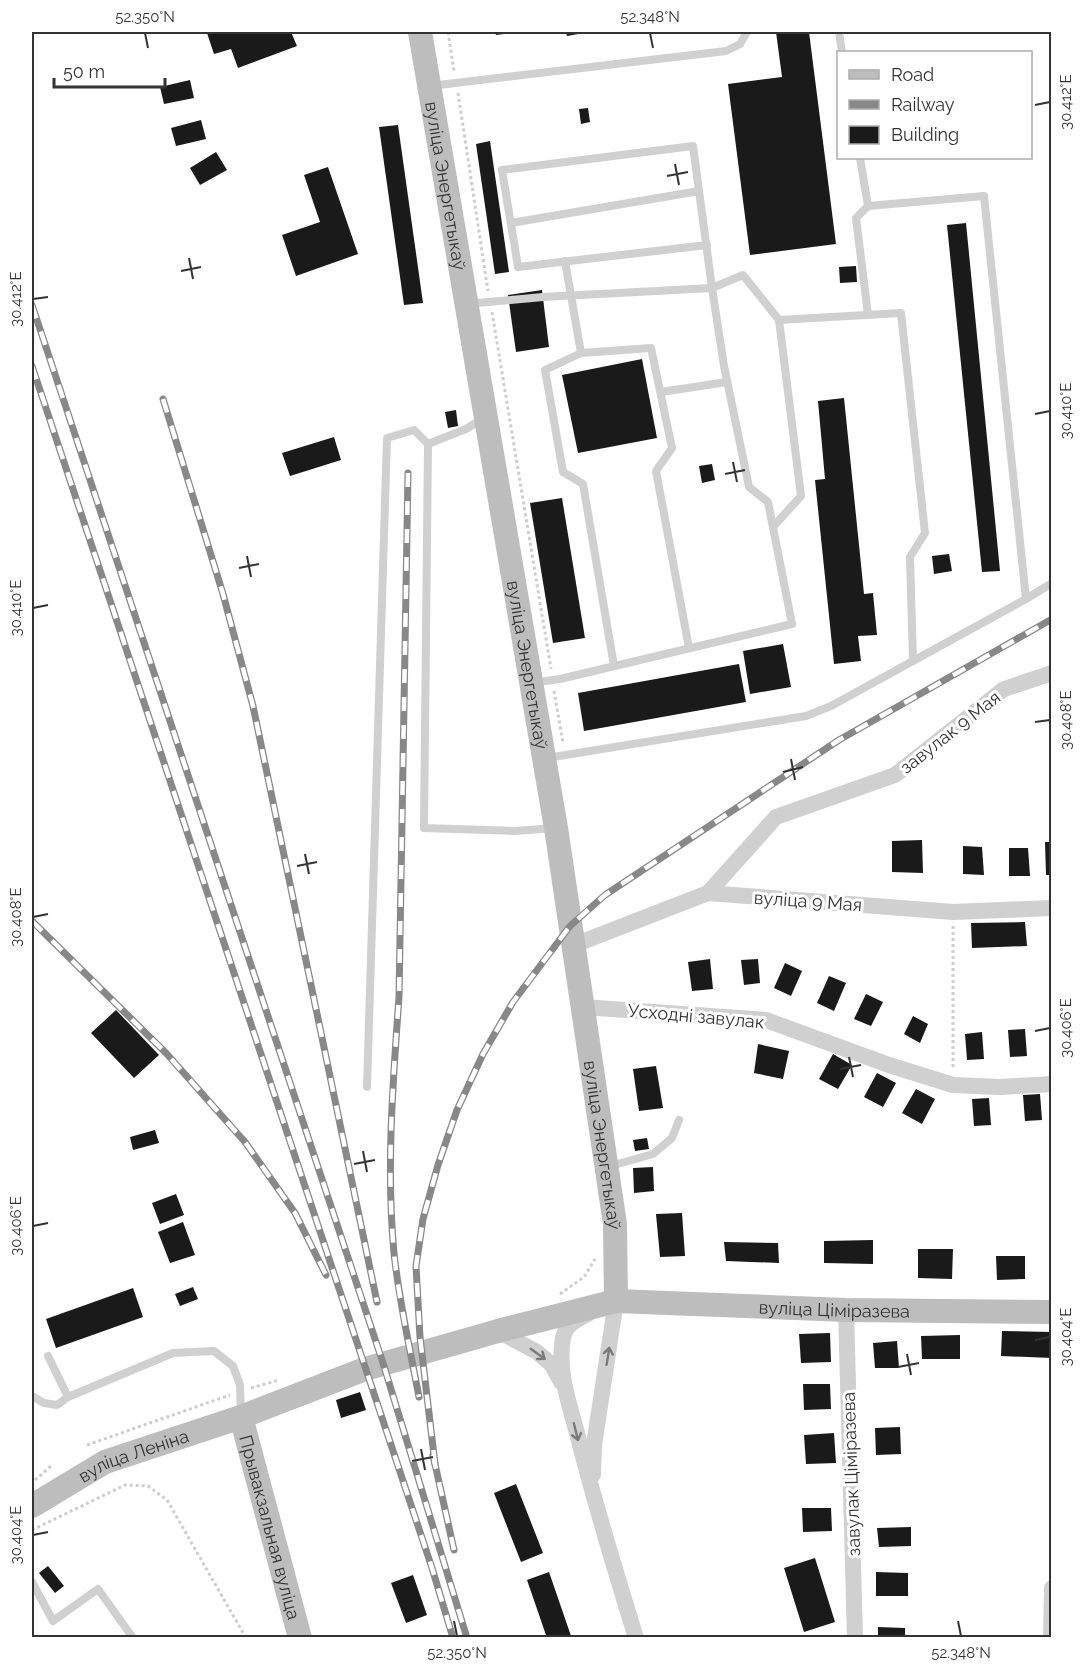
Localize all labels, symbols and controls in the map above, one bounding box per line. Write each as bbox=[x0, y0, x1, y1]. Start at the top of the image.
text: 52.350°N bbox=[115, 8, 175, 26]
text: 52.348°N bbox=[620, 8, 680, 26]
scale bar bbox=[54, 51, 165, 89]
legend bbox=[837, 51, 1032, 159]
text: 50 m bbox=[63, 61, 105, 82]
text: Road bbox=[891, 64, 934, 85]
text: 30.412°E bbox=[1057, 74, 1075, 130]
text: Railway bbox=[891, 94, 955, 115]
street label: вуліца Энергетыкаў bbox=[422, 100, 471, 272]
text: Building bbox=[891, 124, 959, 145]
text: 30.412°E bbox=[7, 271, 25, 327]
text: 30.410°E bbox=[1057, 383, 1075, 439]
street label: вуліца Энергетыкаў bbox=[503, 579, 553, 751]
text: 30.410°E bbox=[7, 580, 25, 636]
street label: завулак 9 Мая bbox=[896, 686, 1004, 778]
text: 30.408°E bbox=[1057, 690, 1075, 750]
text: 30.408°E bbox=[7, 887, 25, 947]
street label: вуліца 9 Мая bbox=[753, 887, 863, 915]
text: 30.406°E bbox=[1057, 998, 1075, 1058]
street label: Усходні завулак bbox=[627, 1000, 765, 1032]
street label: вуліца Энергетыкаў bbox=[580, 1059, 626, 1230]
text: 30.406°E bbox=[7, 1196, 25, 1256]
street label: вуліца Ціміразева bbox=[758, 1296, 910, 1321]
text: 30.404°E bbox=[1057, 1308, 1075, 1366]
one-way arrow bbox=[602, 1347, 613, 1366]
one-way arrow bbox=[530, 1348, 546, 1361]
street label: завулак Ціміразева bbox=[838, 1392, 864, 1556]
one-way arrow bbox=[571, 1422, 583, 1441]
street label: вуліца Леніна bbox=[74, 1425, 191, 1486]
street label: Прывакзальная вуліца bbox=[236, 1433, 305, 1622]
text: 30.404°E bbox=[7, 1506, 25, 1564]
text: 52.350°N bbox=[427, 1644, 487, 1662]
text: 52.348°N bbox=[931, 1644, 991, 1662]

